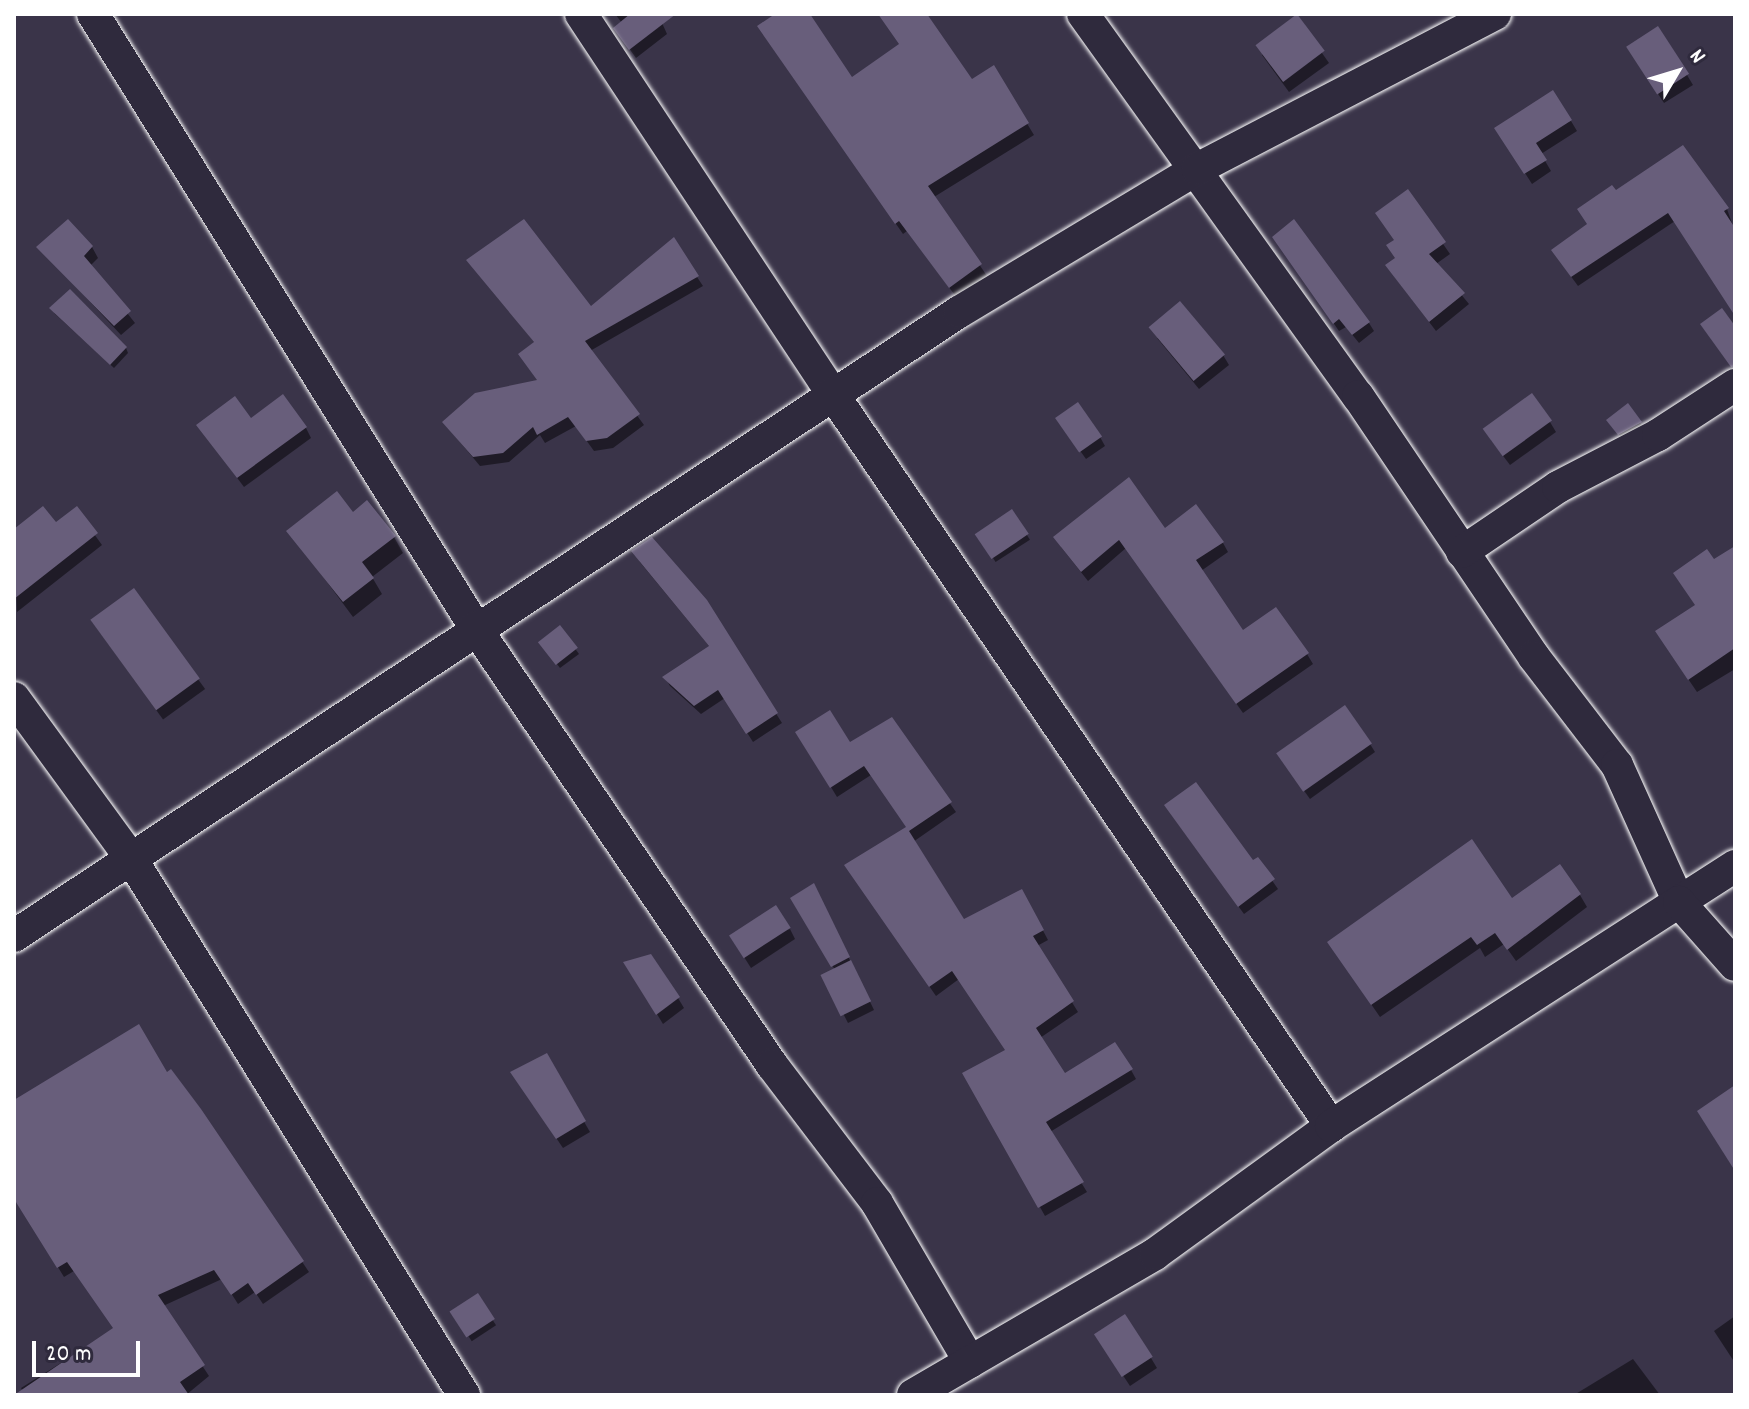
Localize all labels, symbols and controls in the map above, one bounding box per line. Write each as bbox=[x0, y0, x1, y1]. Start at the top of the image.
north arrow bbox=[1637, 32, 1717, 112]
text: N bbox=[1681, 43, 1712, 71]
scale bar bbox=[36, 1325, 144, 1375]
text: 20 m bbox=[46, 1338, 92, 1372]

